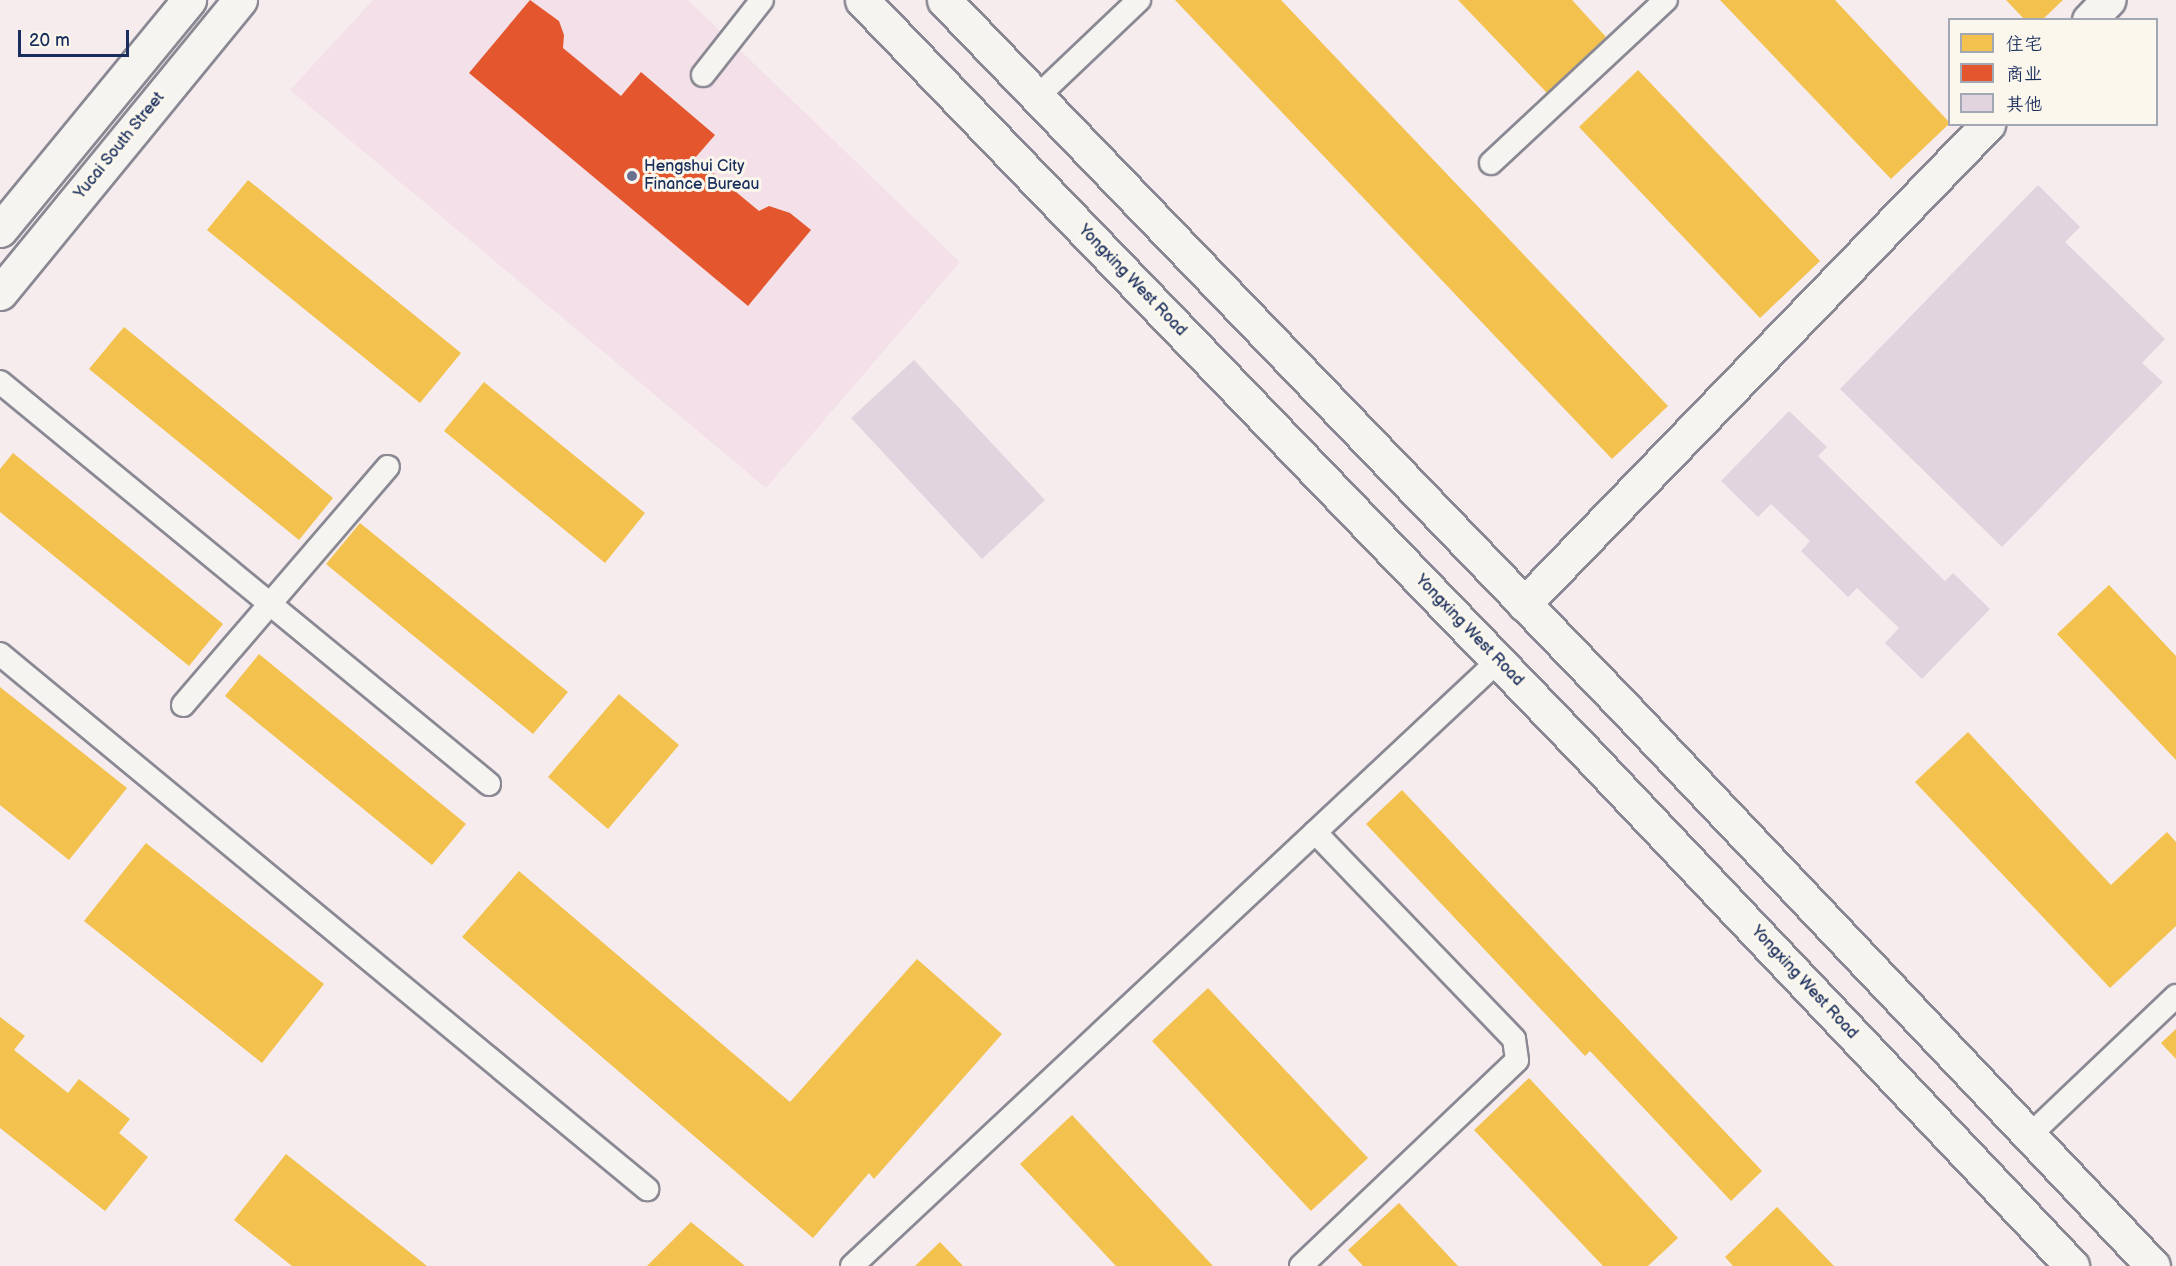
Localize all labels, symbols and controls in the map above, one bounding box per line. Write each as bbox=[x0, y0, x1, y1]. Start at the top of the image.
scale bar bbox=[21, 18, 132, 56]
legend bbox=[1948, 18, 2158, 126]
text: 20 m bbox=[29, 30, 70, 51]
text: 住宅 bbox=[2006, 34, 2042, 55]
text: 商业 bbox=[2006, 64, 2042, 85]
street label: Yucai South Street bbox=[71, 88, 169, 204]
text: 其他 bbox=[2006, 94, 2042, 115]
place label: Hengshui City Finance Bureau bbox=[644, 157, 759, 195]
marker: Hengshui City Finance Bureau bbox=[625, 169, 639, 183]
street label: Yongxing West Road bbox=[1074, 221, 1190, 341]
street label: Yongxing West Road bbox=[1411, 571, 1527, 691]
street label: Yongxing West Road bbox=[1746, 922, 1862, 1044]

